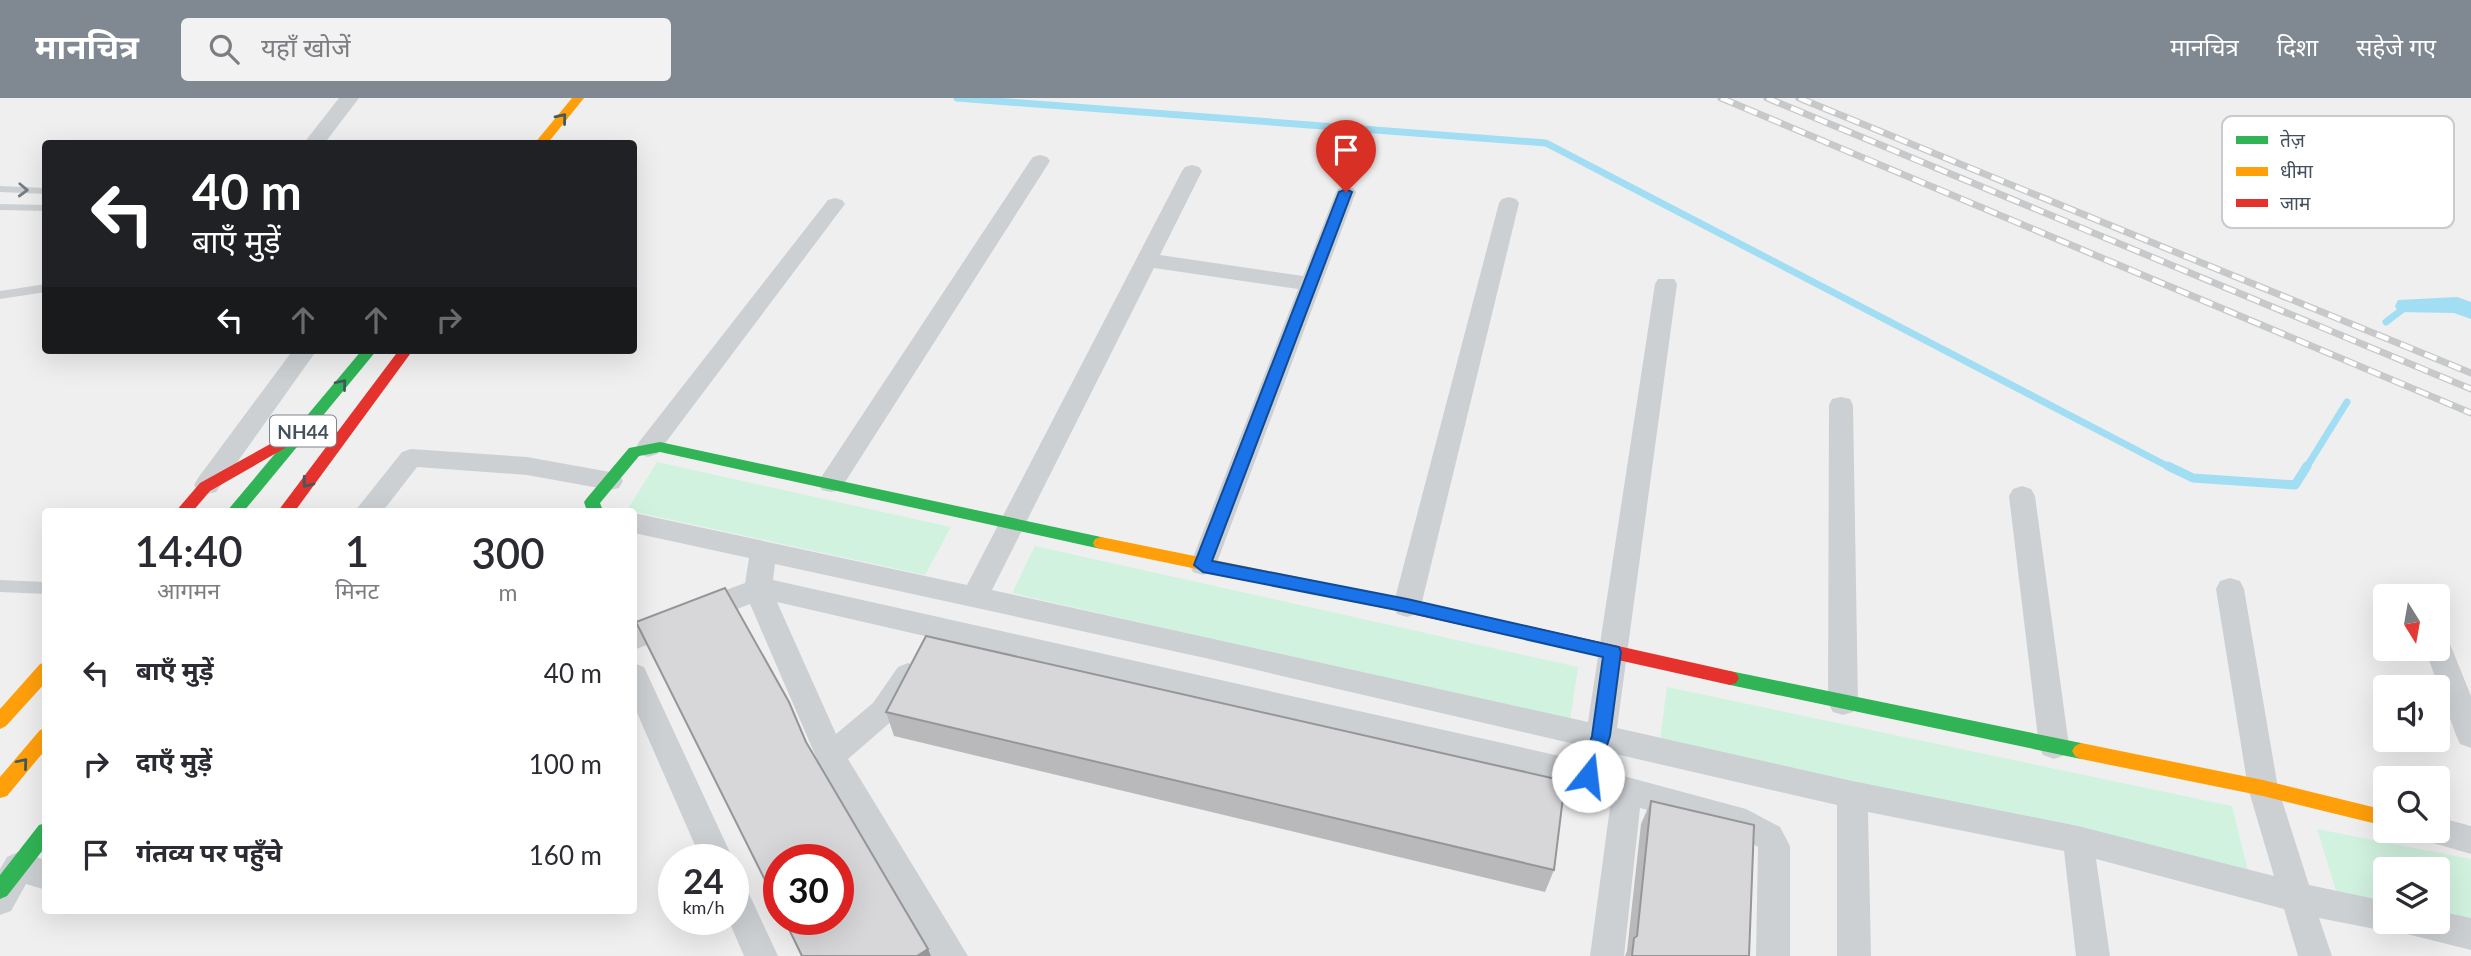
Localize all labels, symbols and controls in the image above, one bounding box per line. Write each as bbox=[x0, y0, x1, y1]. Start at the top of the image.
search box bbox=[181, 18, 671, 81]
text: मानचित्र bbox=[35, 26, 139, 66]
icon: search bbox=[205, 30, 243, 68]
text: यहाँ खोजें bbox=[261, 31, 351, 63]
text: मानचित्र bbox=[2170, 32, 2239, 61]
text: दिशा bbox=[2277, 32, 2318, 61]
text: सहेजे गए bbox=[2356, 32, 2436, 61]
one-way arrow bbox=[553, 113, 566, 125]
legend bbox=[2222, 116, 2454, 228]
pin bbox=[1316, 120, 1376, 192]
text: तेज़ bbox=[2280, 128, 2306, 151]
icon: arrive bbox=[1327, 131, 1365, 169]
text: धीमा bbox=[2280, 159, 2314, 182]
text: 40 m bbox=[192, 162, 302, 220]
icon: left bbox=[77, 168, 168, 259]
one-way arrow bbox=[18, 182, 29, 198]
text: जाम bbox=[2280, 191, 2311, 214]
text: बाएँ मुड़ें bbox=[192, 221, 281, 260]
icon: left bbox=[211, 301, 249, 339]
icon: ahead bbox=[284, 301, 322, 339]
icon: ahead bbox=[357, 301, 395, 339]
icon: right bbox=[430, 301, 468, 339]
one-way arrow bbox=[334, 379, 346, 392]
road number: NH44 bbox=[270, 416, 336, 446]
one-way arrow bbox=[302, 475, 315, 488]
text: 14:40 bbox=[134, 526, 243, 576]
text: 1 bbox=[345, 526, 369, 576]
text: 300 bbox=[471, 528, 545, 578]
text: आगमन bbox=[157, 576, 220, 604]
text: मिनट bbox=[335, 576, 379, 604]
text: m bbox=[499, 578, 517, 606]
north arrow bbox=[2373, 584, 2450, 662]
map controls bbox=[2373, 584, 2450, 934]
icon: left bbox=[77, 654, 115, 692]
text: बाएँ मुड़ें bbox=[136, 654, 214, 686]
text: 40 m bbox=[544, 657, 602, 689]
button: sound bbox=[2373, 675, 2450, 752]
position arrow bbox=[1551, 739, 1625, 813]
icon: right bbox=[77, 745, 115, 783]
text: दाएँ मुड़ें bbox=[136, 745, 212, 777]
text: 100 m bbox=[529, 748, 602, 780]
one-way arrow bbox=[15, 758, 27, 771]
button: search bbox=[2373, 766, 2450, 843]
icon: arrive bbox=[77, 836, 115, 874]
text: गंतव्य पर पहुँचे bbox=[136, 836, 282, 868]
text: 160 m bbox=[529, 839, 602, 871]
speed limit sign: 30 bbox=[763, 844, 854, 935]
button: layers bbox=[2373, 857, 2450, 934]
text: 24 bbox=[683, 859, 724, 901]
text: km/h bbox=[682, 896, 725, 918]

